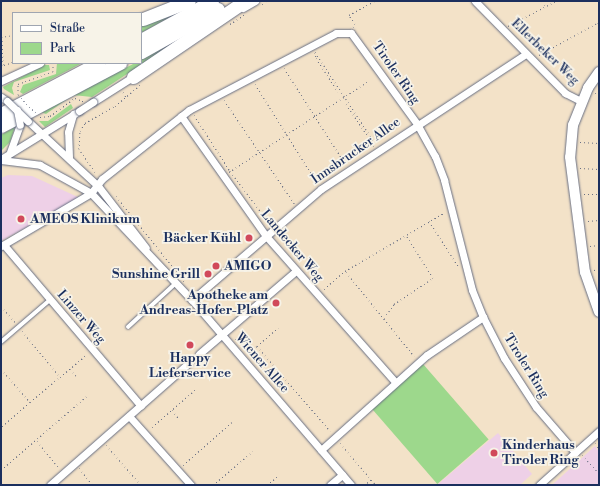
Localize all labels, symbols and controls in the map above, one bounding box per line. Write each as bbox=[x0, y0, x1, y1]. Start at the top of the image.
legend bbox=[12, 12, 142, 64]
street label: Ellerbeker Weg bbox=[508, 16, 582, 88]
text: Straße bbox=[50, 21, 85, 36]
street label: Tiroler Ring bbox=[369, 39, 423, 107]
text: Park bbox=[50, 41, 75, 56]
street label: Innsbrucker Allee bbox=[309, 115, 403, 187]
street label: Landecker Weg bbox=[257, 207, 327, 285]
place label: AMEOS Klinikum bbox=[30, 211, 140, 227]
marker: AMEOS Klinikum bbox=[15, 213, 27, 225]
place label: Bäcker Kühl bbox=[163, 230, 241, 246]
marker: Bäcker Kühl bbox=[244, 233, 254, 243]
place label: AMIGO bbox=[224, 258, 271, 274]
marker: AMIGO bbox=[211, 261, 221, 271]
place label: Sunshine Grill bbox=[112, 266, 200, 282]
marker: Sunshine Grill bbox=[203, 269, 213, 279]
street label: Linzer Weg bbox=[53, 287, 109, 347]
place label: Apotheke am Andreas-Hofer-Platz bbox=[139, 288, 268, 319]
marker: Apotheke am Andreas-Hofer-Platz bbox=[271, 298, 281, 308]
street label: Wiener Allee bbox=[232, 330, 292, 396]
street label: Tiroler Ring bbox=[500, 331, 552, 401]
marker: Happy Lieferservice bbox=[185, 340, 195, 350]
place label: Happy Lieferservice bbox=[149, 351, 231, 382]
place label: Kinderhaus Tiroler Ring bbox=[502, 438, 579, 469]
marker: Kinderhaus Tiroler Ring bbox=[489, 448, 499, 458]

